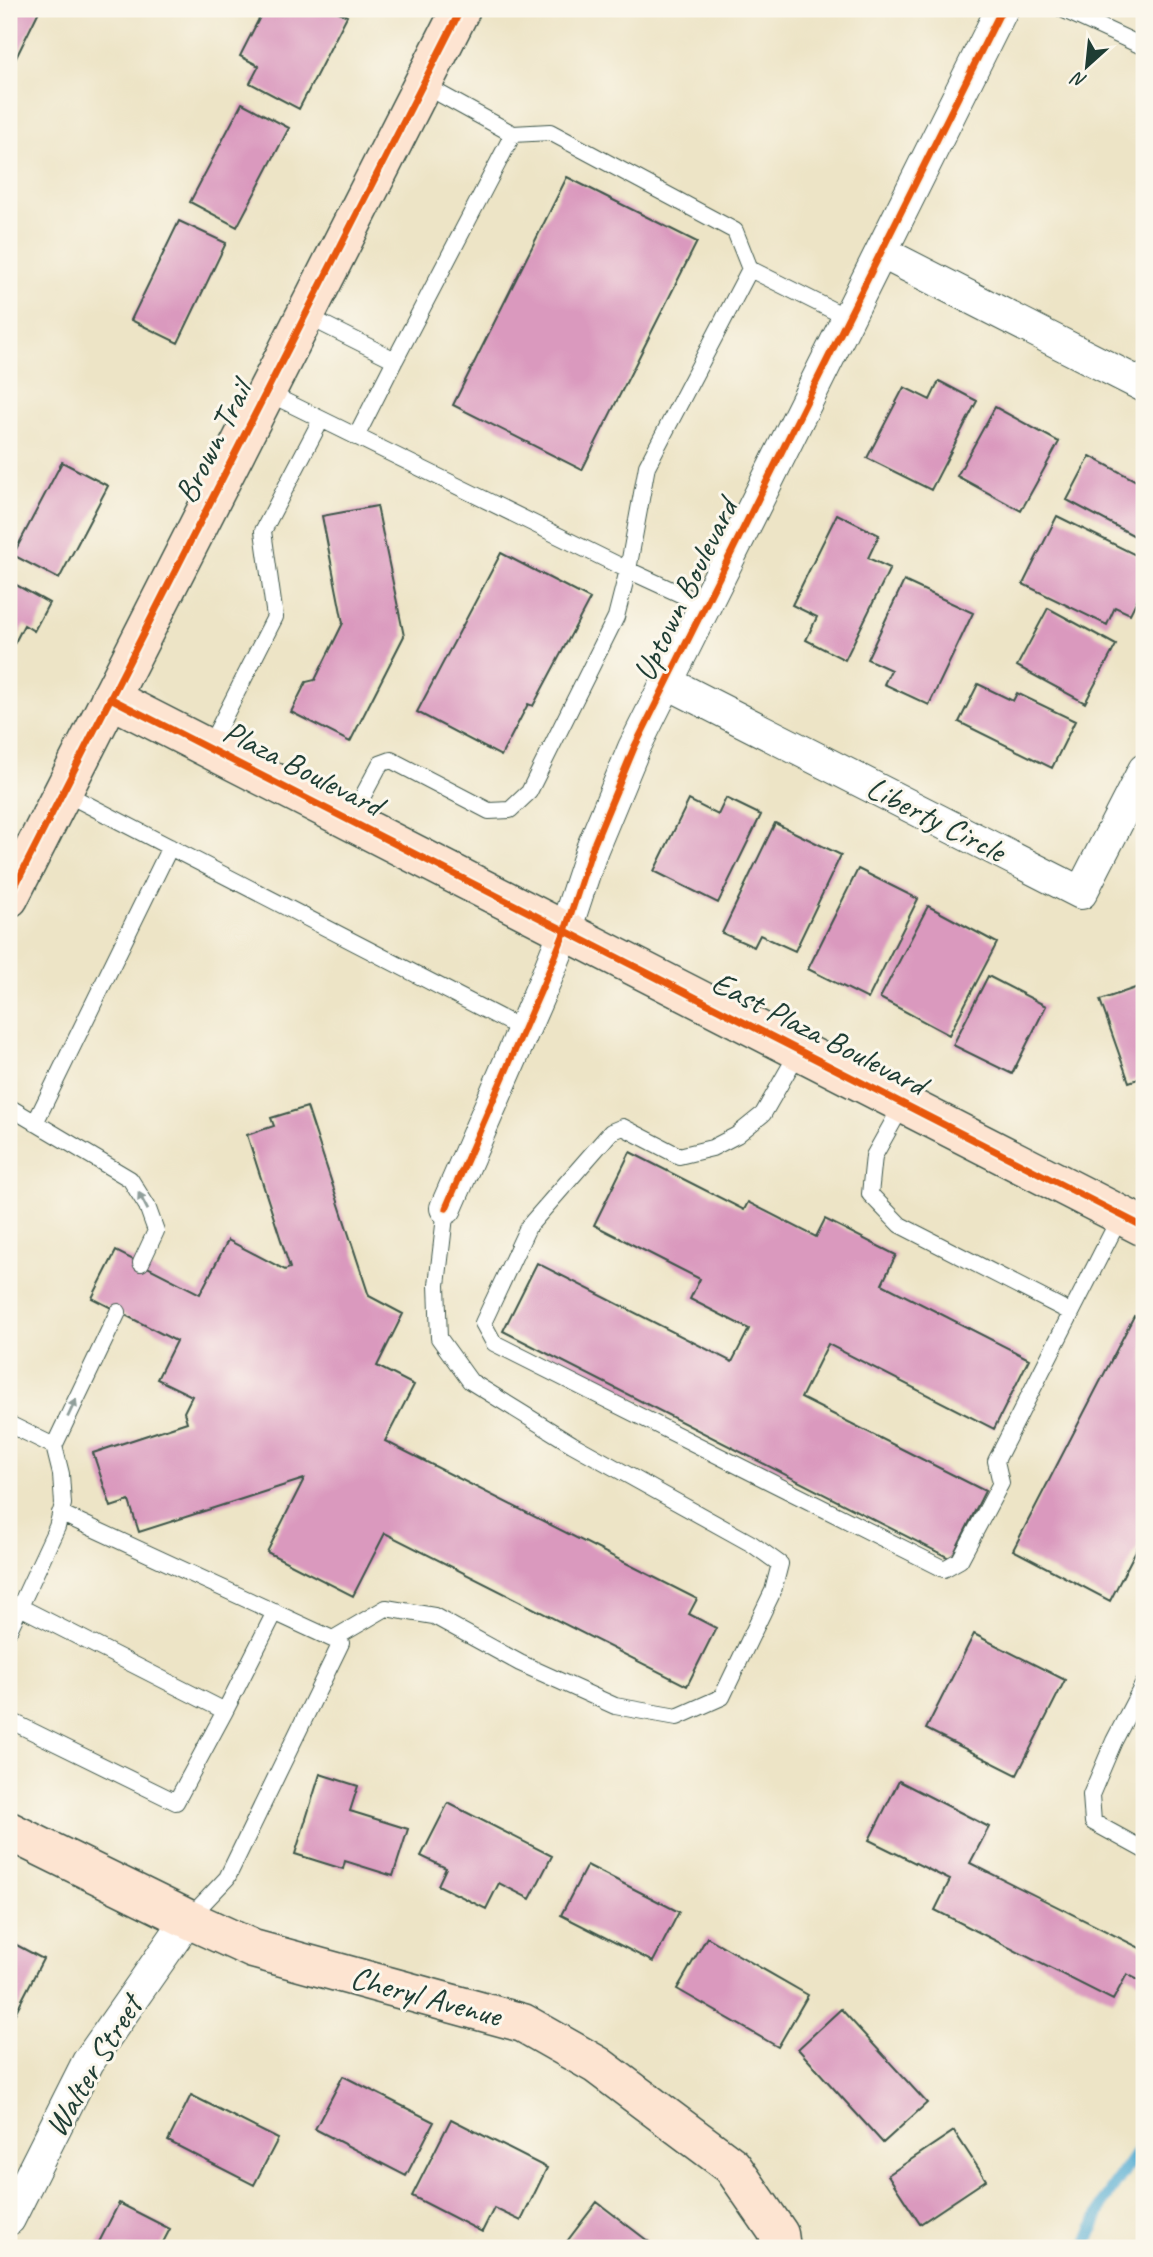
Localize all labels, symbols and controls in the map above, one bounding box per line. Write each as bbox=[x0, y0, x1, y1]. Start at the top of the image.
north arrow bbox=[1052, 32, 1122, 102]
text: N bbox=[1066, 65, 1090, 94]
street label: Brown Trail bbox=[165, 369, 264, 510]
street label: Uptown Boulevard bbox=[623, 488, 749, 688]
street label: Plaza Boulevard bbox=[216, 710, 394, 828]
street label: Liberty Circle bbox=[860, 766, 1014, 873]
street label: East Plaza Boulevard bbox=[705, 961, 938, 1107]
one-way arrow bbox=[138, 1191, 149, 1211]
one-way arrow bbox=[67, 1398, 78, 1418]
street label: Cheryl Avenue bbox=[346, 1956, 508, 2037]
street label: Walter Street bbox=[35, 1984, 154, 2144]

